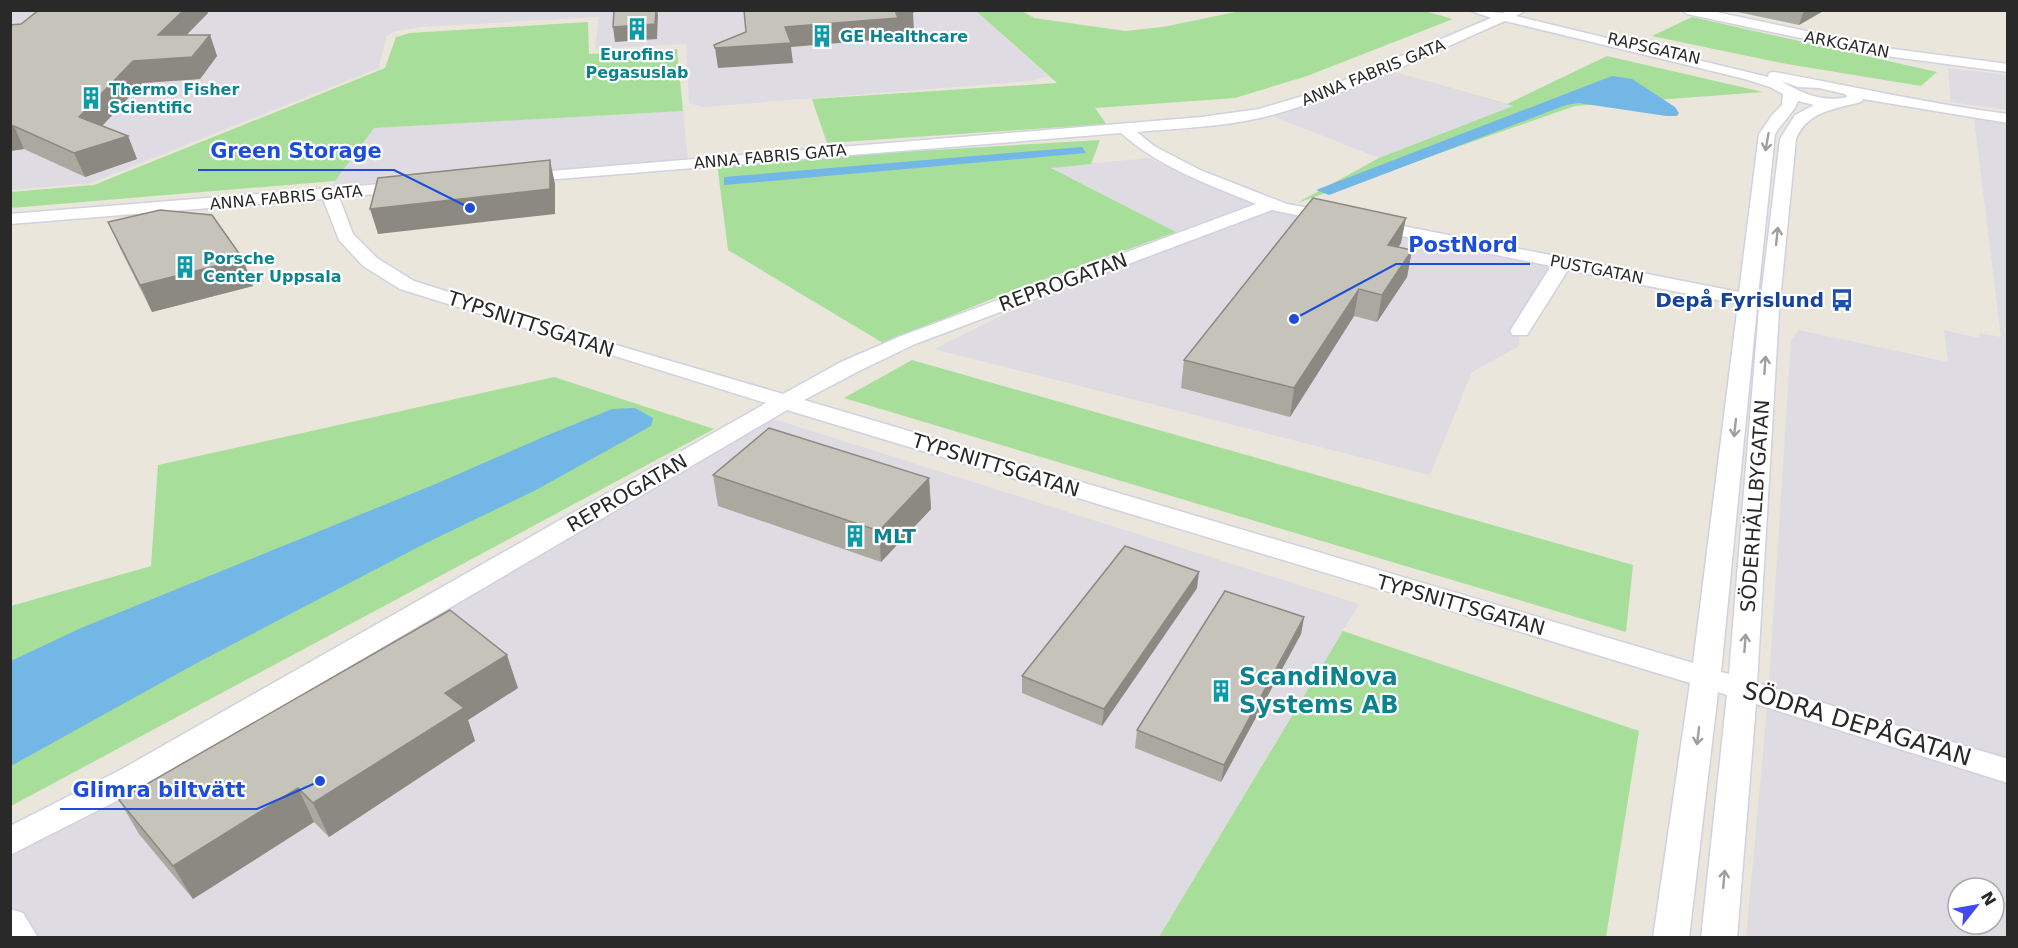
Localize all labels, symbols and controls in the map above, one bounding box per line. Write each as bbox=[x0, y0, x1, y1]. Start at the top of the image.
building icon: Eurofins Pegasuslab bbox=[624, 16, 650, 42]
building icon: GE Healthcare bbox=[809, 23, 835, 49]
place label: GE Healthcare bbox=[840, 27, 968, 46]
street label: ARKGATAN bbox=[1803, 27, 1891, 62]
street label: RAPSGATAN bbox=[1606, 29, 1702, 68]
street label: ANNA FABRIS GATA bbox=[1299, 35, 1448, 110]
place label: Eurofins Pegasuslab bbox=[586, 45, 689, 82]
place label: Thermo Fisher Scientific bbox=[109, 80, 239, 117]
building icon: Thermo Fisher Scientific bbox=[78, 85, 104, 111]
callout: Green Storage bbox=[198, 131, 394, 170]
one-way arrow bbox=[1761, 132, 1772, 151]
text: Green Storage bbox=[210, 139, 382, 163]
street label: ANNA FABRIS GATA bbox=[693, 140, 847, 173]
street label: ANNA FABRIS GATA bbox=[209, 181, 363, 214]
callout: PostNord bbox=[1396, 225, 1530, 264]
one-way arrow bbox=[1772, 227, 1783, 247]
text: PostNord bbox=[1408, 233, 1518, 257]
street label: REPROGATAN bbox=[995, 248, 1131, 316]
place label: Porsche Center Uppsala bbox=[203, 249, 341, 286]
street label: PUSTGATAN bbox=[1549, 251, 1645, 288]
building icon: Porsche Center Uppsala bbox=[172, 254, 198, 280]
street label: TYPSNITTSGATAN bbox=[444, 285, 617, 362]
bus stop icon: Depå Fyrislund bbox=[1829, 287, 1855, 313]
place label: Depå Fyrislund bbox=[1655, 288, 1824, 312]
one-way arrow bbox=[1760, 355, 1771, 375]
street label: SÖDERHÄLLBYGATAN bbox=[1736, 399, 1774, 613]
one-way arrow bbox=[1729, 417, 1740, 437]
street label: TYPSNITTSGATAN bbox=[908, 428, 1083, 502]
street label: REPROGATAN bbox=[562, 449, 692, 537]
building icon: MLT bbox=[842, 523, 868, 549]
place label: MLT bbox=[873, 524, 916, 548]
street label: TYPSNITTSGATAN bbox=[1373, 569, 1548, 640]
one-way arrow bbox=[1740, 634, 1751, 654]
place label: ScandiNova Systems AB bbox=[1239, 663, 1398, 719]
street label: SÖDRA DEPÅGATAN bbox=[1739, 675, 1975, 772]
building icon: ScandiNova Systems AB bbox=[1208, 678, 1234, 704]
one-way arrow bbox=[1692, 725, 1703, 745]
callout: Glimra biltvätt bbox=[60, 770, 257, 809]
text: Glimra biltvätt bbox=[73, 778, 245, 802]
one-way arrow bbox=[1719, 870, 1730, 890]
north arrow bbox=[1946, 876, 2006, 936]
text: N bbox=[1977, 888, 2000, 909]

